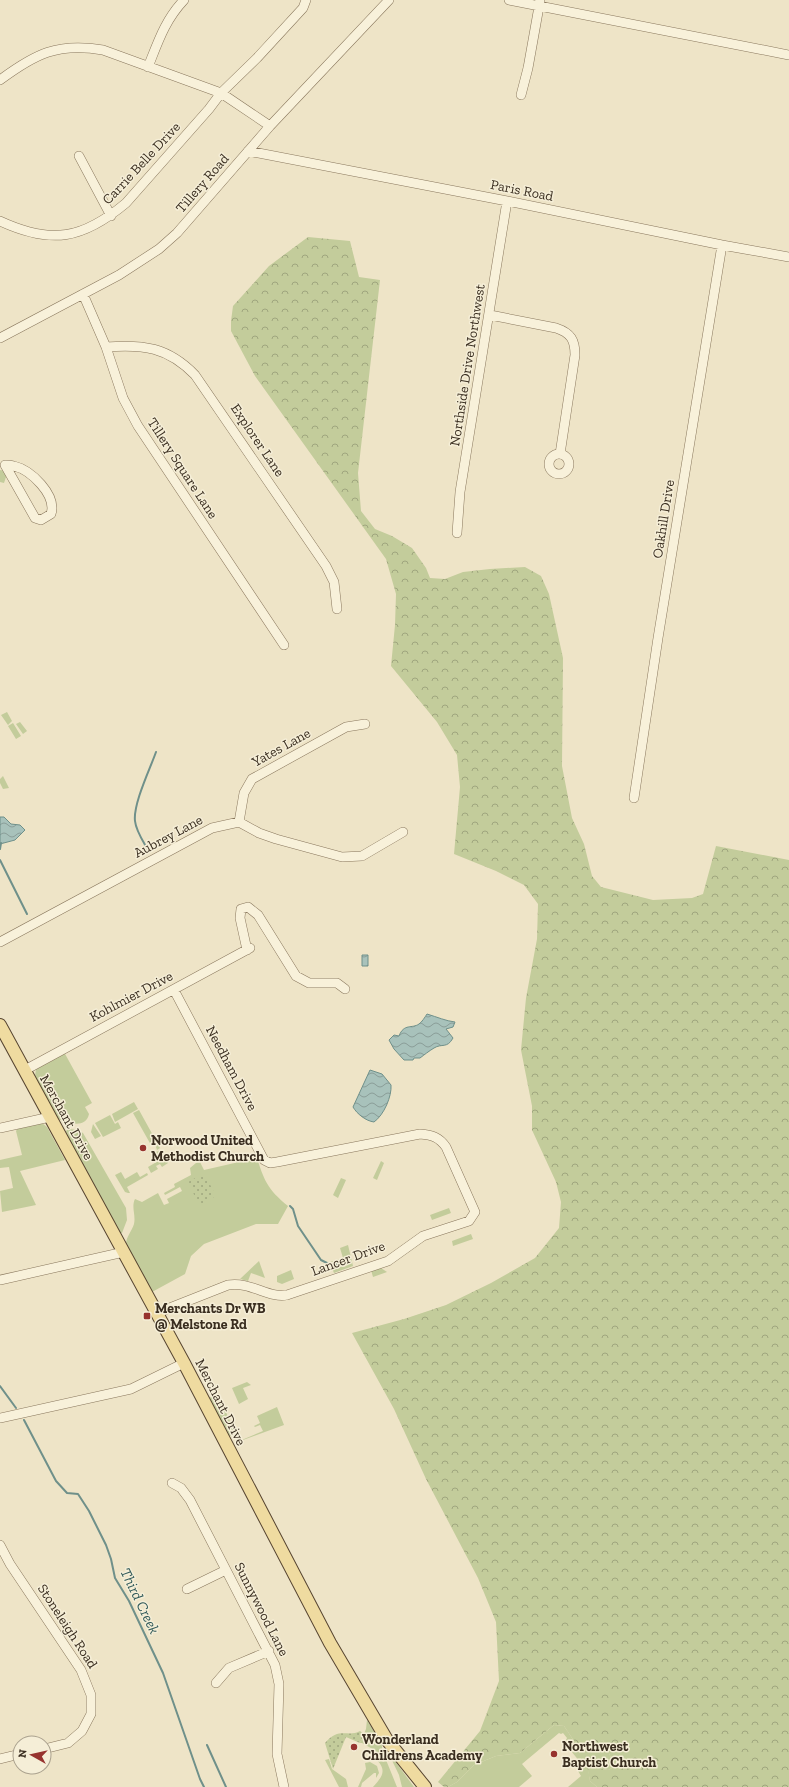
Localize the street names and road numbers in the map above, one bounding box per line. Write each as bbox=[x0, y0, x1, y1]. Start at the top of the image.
street label: Carrie Belle Drive bbox=[99, 118, 184, 208]
street label: Tillery Road bbox=[172, 150, 233, 216]
street label: Paris Road bbox=[489, 176, 555, 205]
street label: Northside Drive Northwest bbox=[446, 282, 489, 447]
street label: Explorer Lane bbox=[227, 401, 288, 480]
street label: Tillery Square Lane bbox=[144, 415, 222, 522]
street label: Oakhill Drive bbox=[649, 478, 678, 560]
street label: Yates Lane bbox=[248, 724, 314, 771]
street label: Aubrey Lane bbox=[131, 811, 206, 862]
street label: Kohlmier Drive bbox=[87, 967, 176, 1026]
street label: Needham Drive bbox=[202, 1023, 261, 1114]
street label: Merchant Drive bbox=[36, 1072, 97, 1163]
street label: Lancer Drive bbox=[309, 1237, 388, 1280]
street label: Merchant Drive bbox=[191, 1356, 250, 1449]
street label: Sunnywood Lane bbox=[231, 1559, 293, 1659]
street label: Stoneleigh Road bbox=[34, 1581, 101, 1672]

